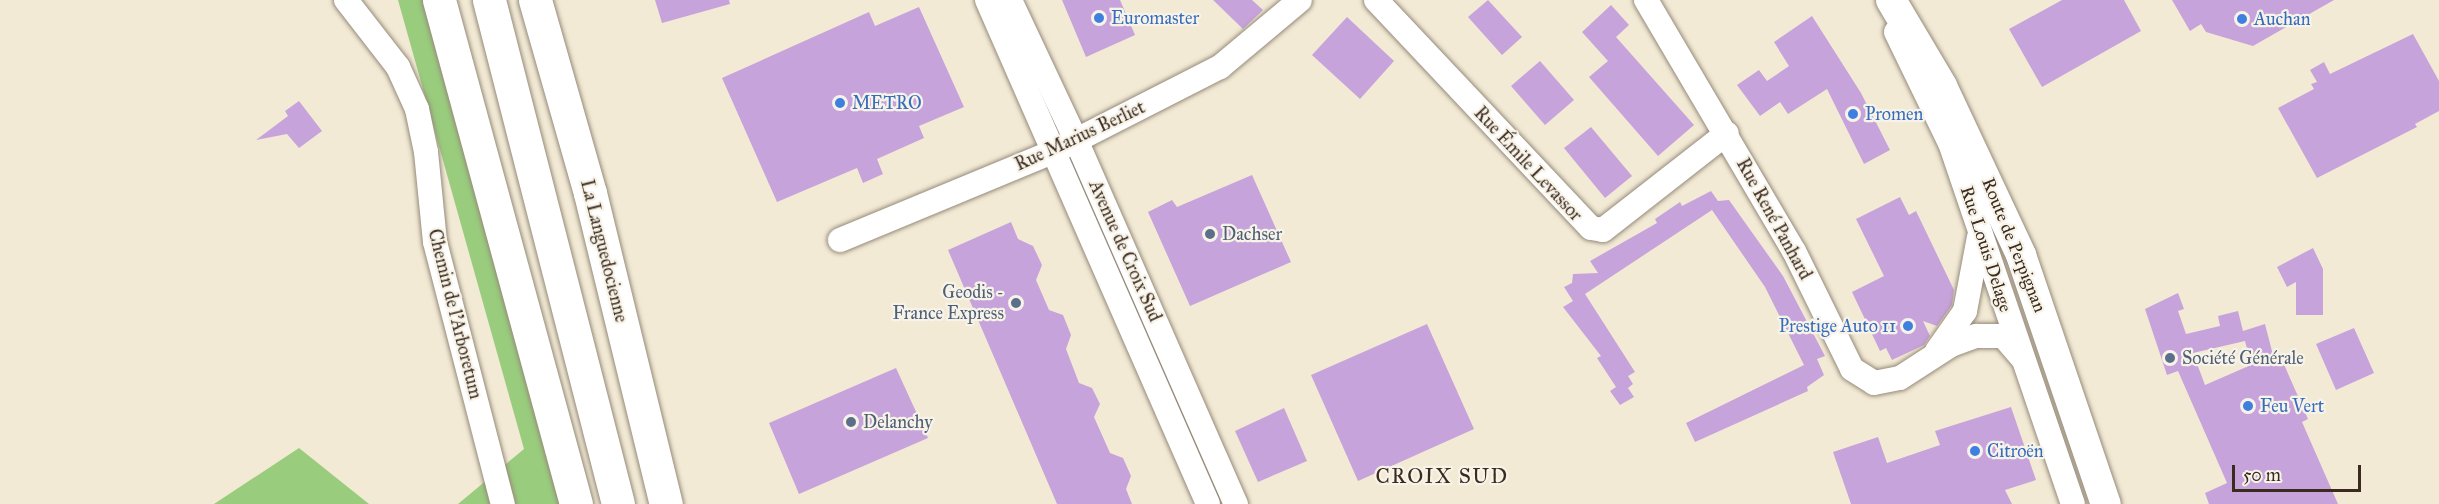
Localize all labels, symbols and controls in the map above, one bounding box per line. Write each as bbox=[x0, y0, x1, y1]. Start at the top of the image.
place label: Euromaster bbox=[1111, 7, 1199, 29]
place label: Auchan bbox=[2254, 8, 2310, 30]
marker: Euromaster bbox=[1092, 11, 1106, 25]
marker: Auchan bbox=[2235, 12, 2249, 26]
place label: METRO bbox=[852, 92, 922, 114]
marker: METRO bbox=[833, 96, 847, 110]
street label: Rue Marius Berliet bbox=[1012, 96, 1148, 176]
street label: Rue Émile Levassor bbox=[1469, 102, 1587, 226]
place label: Promen bbox=[1865, 103, 1923, 125]
marker: Promen bbox=[1846, 107, 1860, 121]
street label: Rue René Panhard bbox=[1732, 155, 1816, 283]
street label: Route de Perpignan bbox=[1977, 175, 2051, 315]
street label: La Languedocienne bbox=[576, 177, 632, 325]
street label: Avenue de Croix Sud bbox=[1084, 177, 1166, 325]
street label: Rue Louis Delage bbox=[1955, 183, 2017, 315]
place label: Dachser bbox=[1222, 223, 1282, 245]
street label: Chemin de l'Arboretum bbox=[423, 227, 487, 401]
marker: Dachser bbox=[1203, 227, 1217, 241]
place label: Geodis - France Express bbox=[893, 282, 1004, 324]
marker: Geodis - France Express bbox=[1009, 296, 1023, 310]
place label: Prestige Auto 11 bbox=[1779, 315, 1896, 337]
marker: Prestige Auto 11 bbox=[1901, 319, 1915, 333]
place label: Société Générale bbox=[2182, 347, 2304, 369]
marker: Société Générale bbox=[2163, 351, 2177, 365]
place label: Feu Vert bbox=[2260, 395, 2324, 417]
marker: Feu Vert bbox=[2241, 399, 2255, 413]
place label: Delanchy bbox=[863, 411, 933, 433]
marker: Delanchy bbox=[844, 415, 858, 429]
place label: Citroën bbox=[1987, 440, 2044, 462]
marker: Citroën bbox=[1968, 444, 1982, 458]
scale bar bbox=[2235, 453, 2364, 491]
district label: CROIX SUD bbox=[1376, 463, 1508, 489]
text: 50 m bbox=[2243, 464, 2281, 486]

